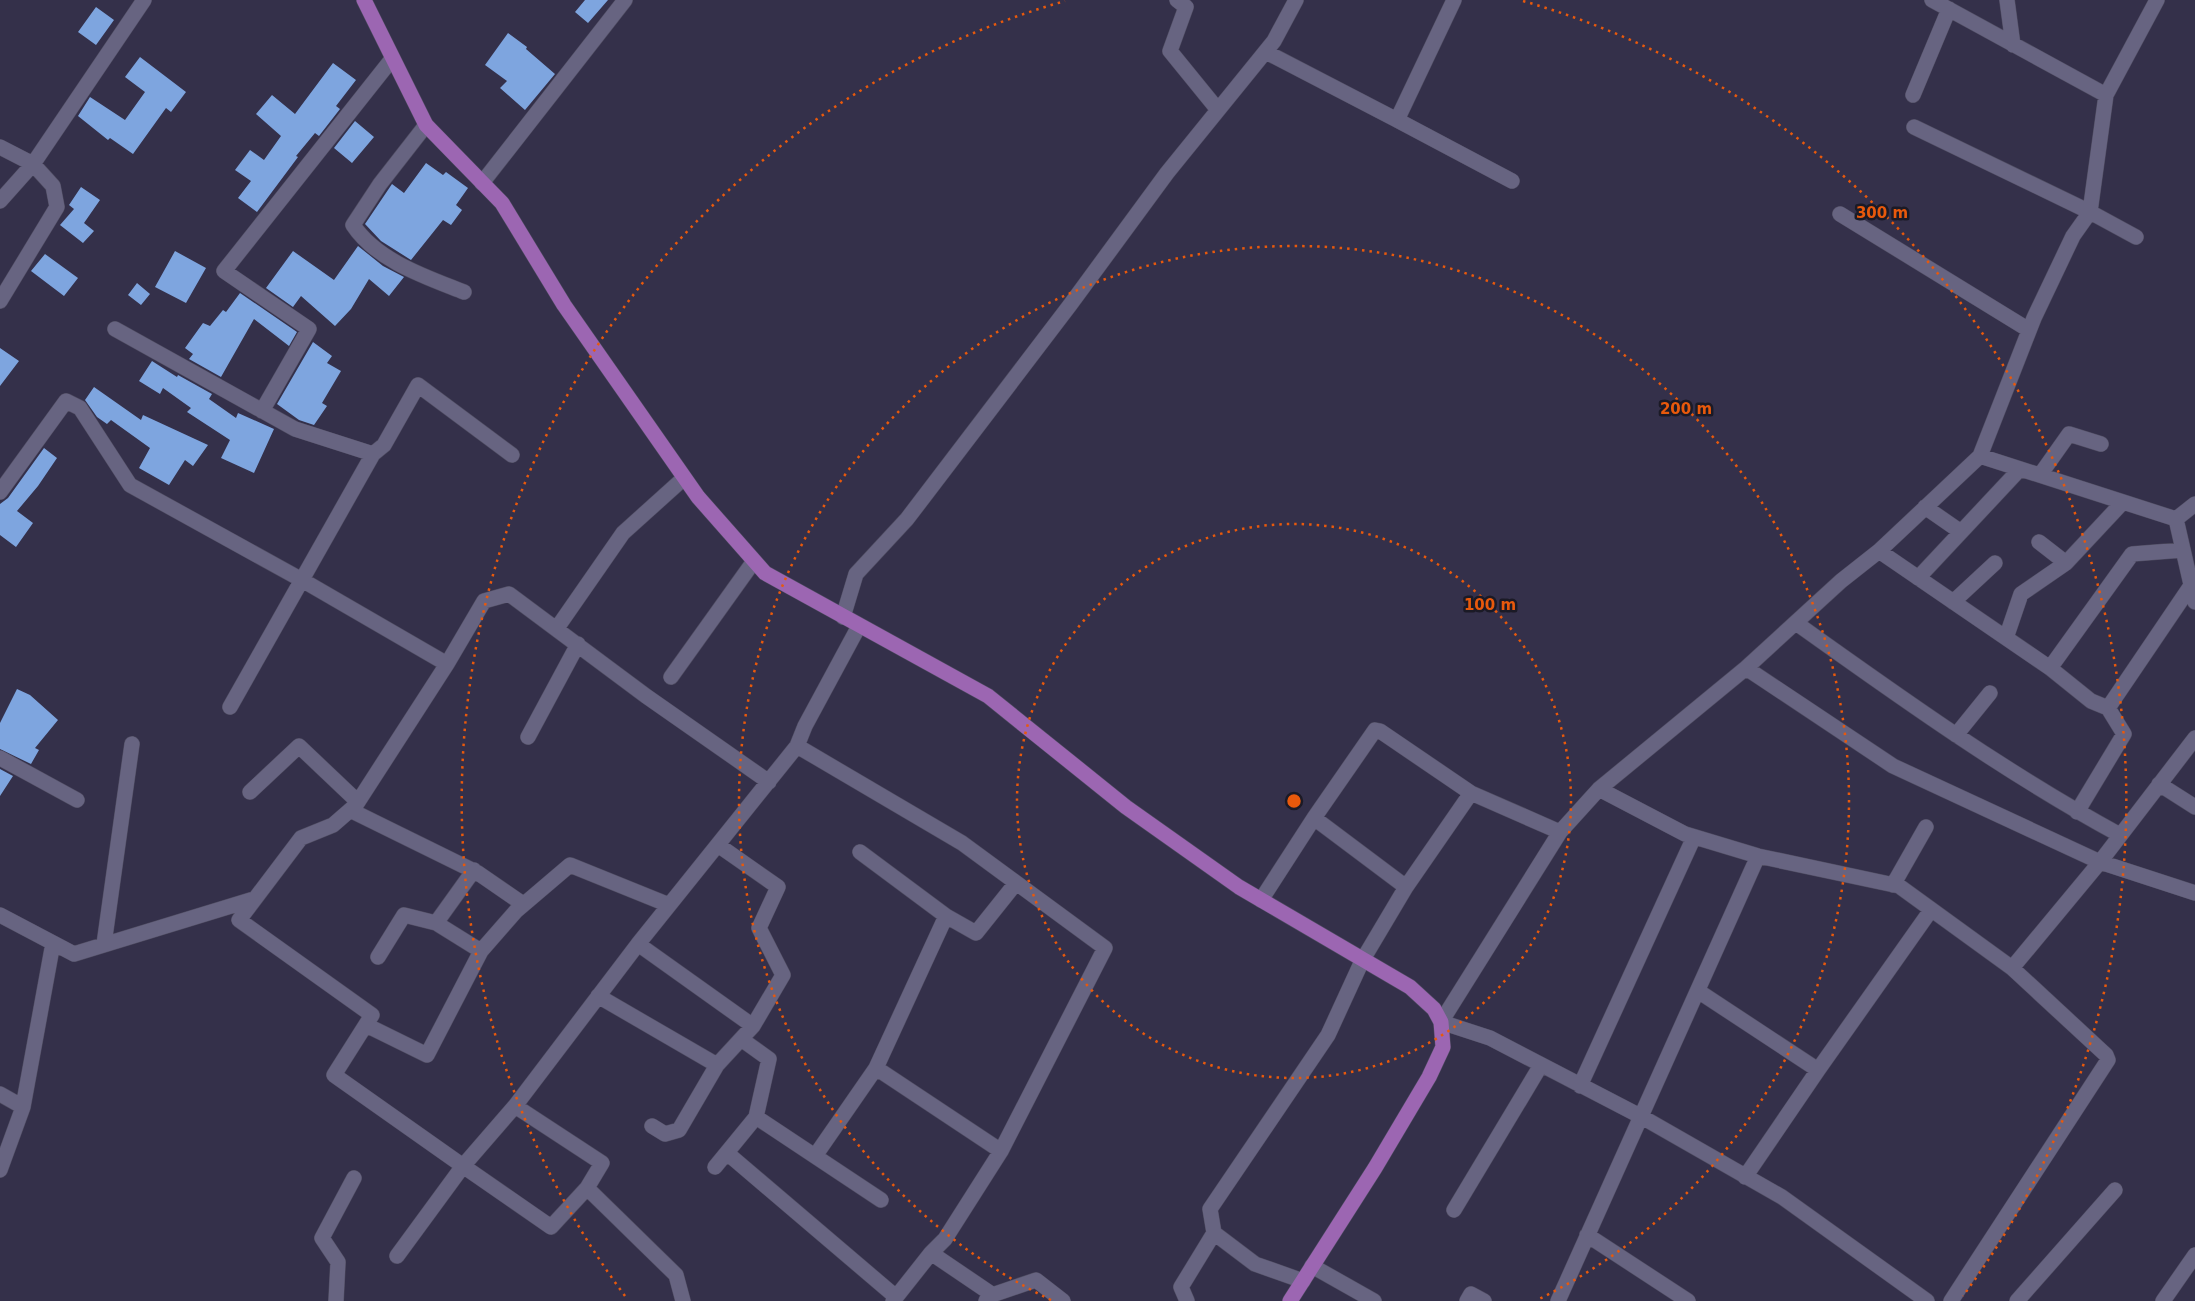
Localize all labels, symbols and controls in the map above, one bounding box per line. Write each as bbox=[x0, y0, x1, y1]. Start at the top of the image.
text: 300 m bbox=[1856, 204, 1908, 222]
text: 200 m bbox=[1660, 400, 1712, 418]
text: 100 m bbox=[1464, 596, 1516, 614]
centre of rings bbox=[1285, 792, 1303, 810]

